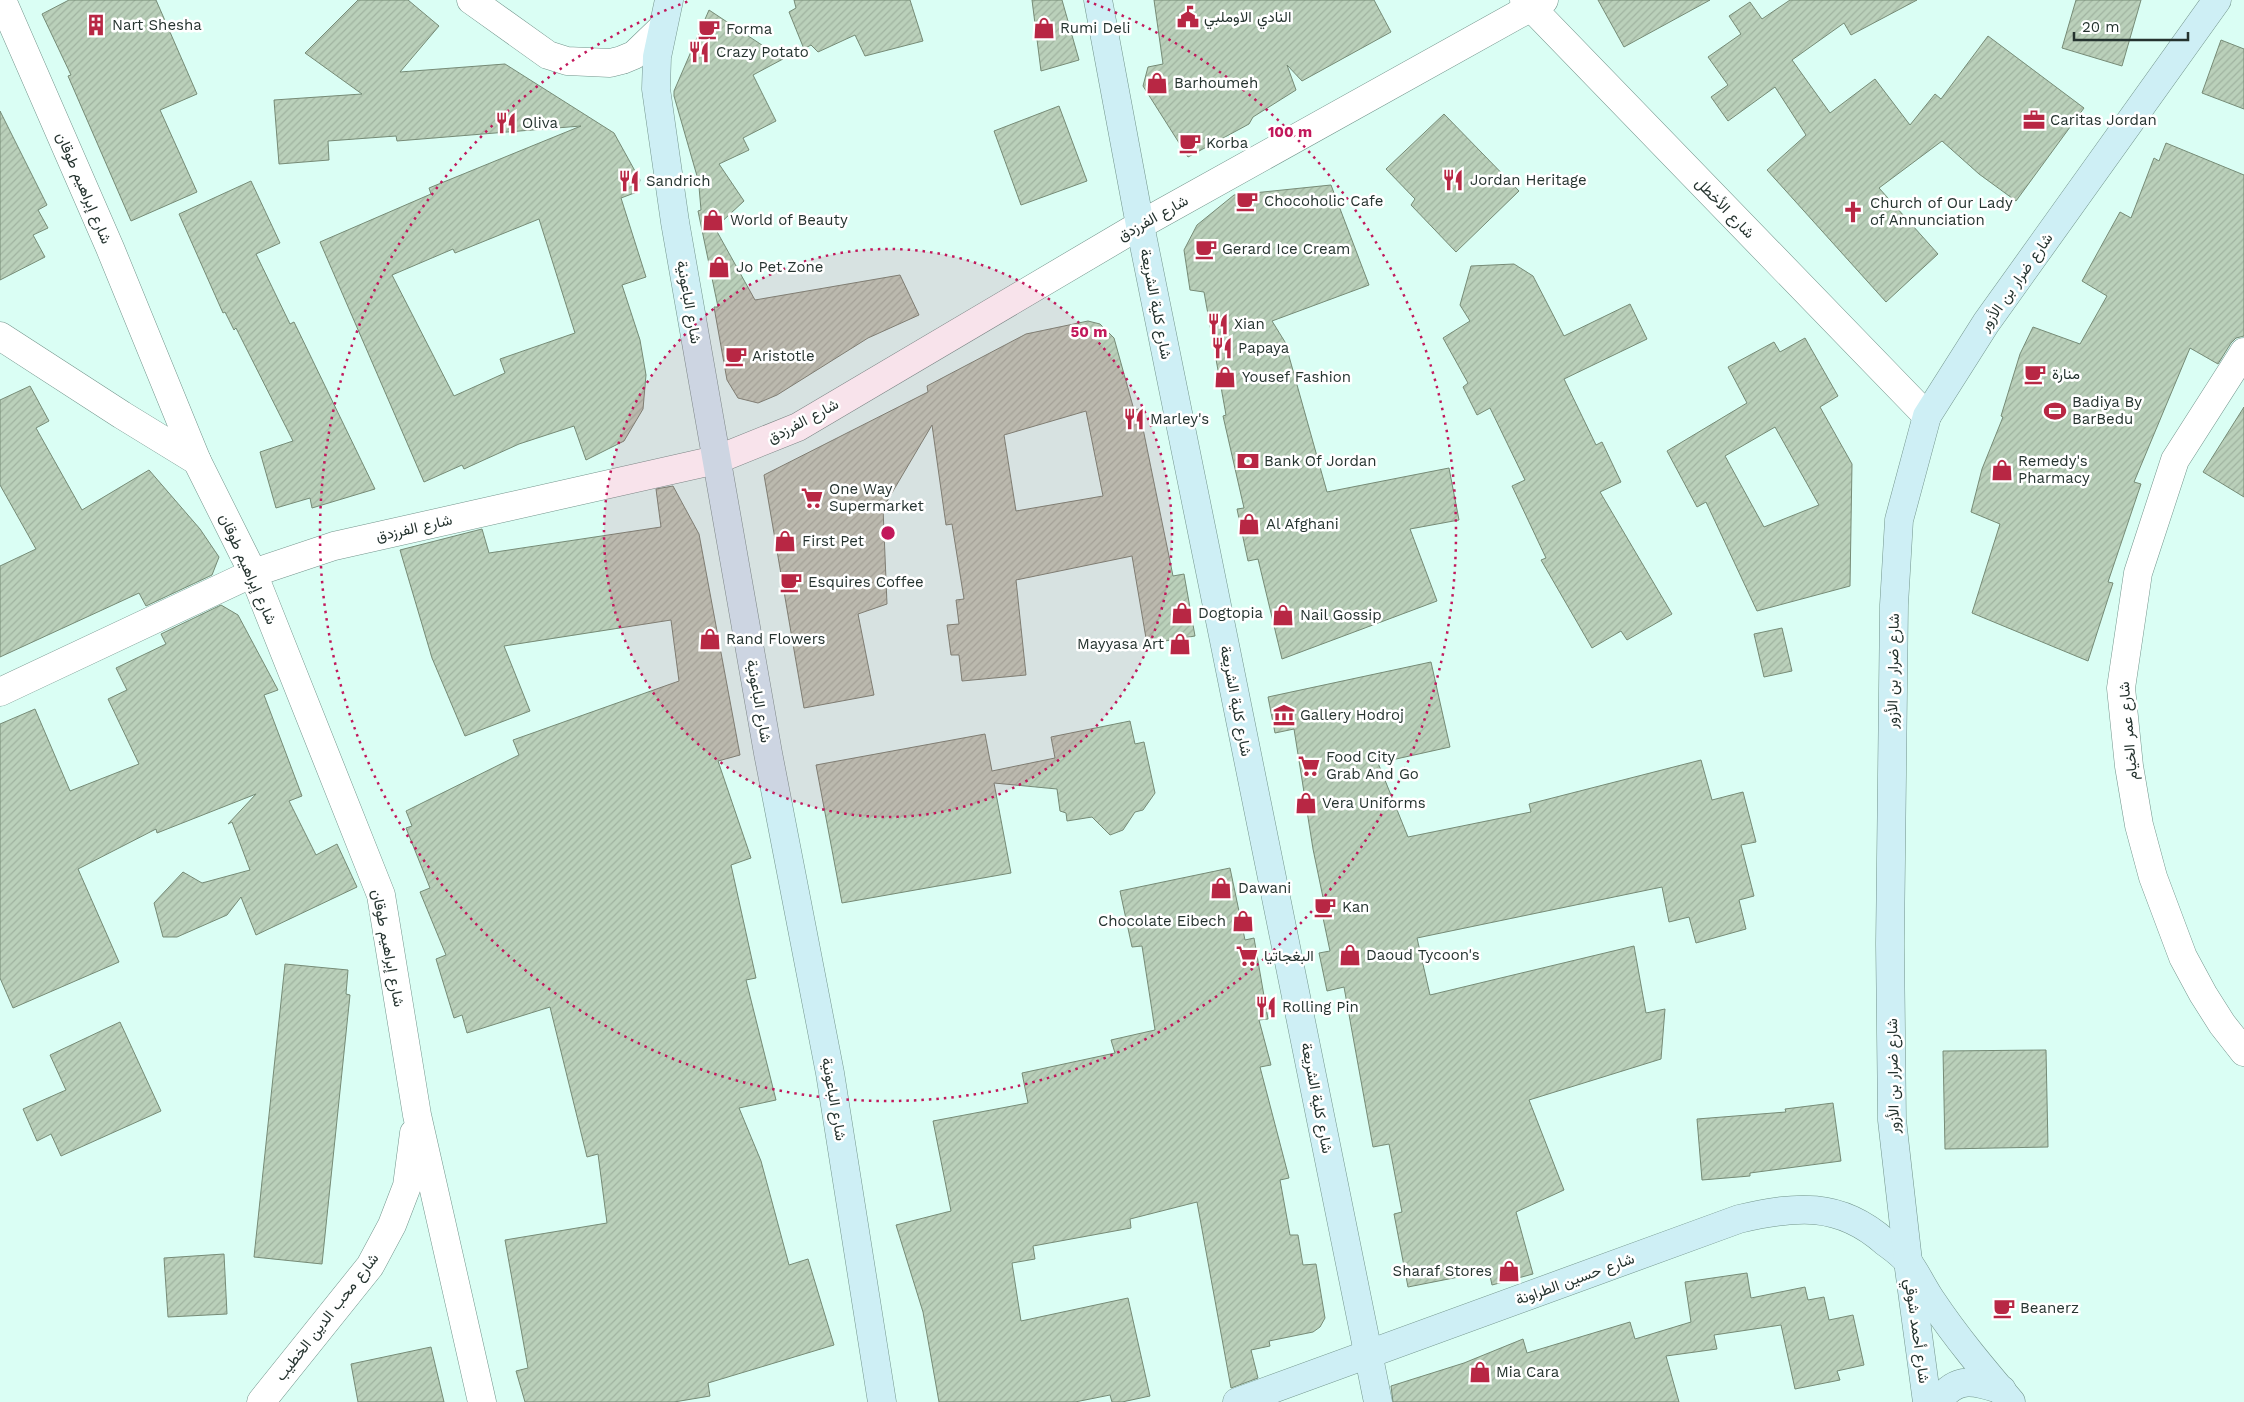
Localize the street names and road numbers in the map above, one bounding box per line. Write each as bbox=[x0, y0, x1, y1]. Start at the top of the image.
street label: شارع إبراهيم طوقان bbox=[51, 130, 116, 247]
street label: شارع الأخطل bbox=[1690, 174, 1759, 244]
street label: شارع الفرزدق bbox=[1115, 191, 1192, 246]
street label: شارع ضرار بن الأزور bbox=[1975, 229, 2058, 336]
street label: شارع كلية الشريعة bbox=[1134, 247, 1176, 361]
street label: شارع الباعونية bbox=[671, 259, 705, 346]
street label: شارع الفرزدق bbox=[764, 395, 843, 449]
street label: شارع الفرزدق bbox=[374, 510, 454, 547]
street label: شارع إبراهيم طوقان bbox=[214, 511, 281, 628]
street label: شارع ضرار بن الأزور bbox=[1883, 613, 1905, 730]
street label: شارع كلية الشريعة bbox=[1214, 644, 1256, 758]
street label: شارع الباعونية bbox=[741, 658, 775, 745]
street label: شارع عمر الخيام bbox=[2115, 681, 2143, 781]
street label: شارع إبراهيم طوقان bbox=[366, 888, 408, 1009]
street label: شارع ضرار بن الأزور bbox=[1883, 1018, 1905, 1135]
street label: شارع كلية الشريعة bbox=[1295, 1041, 1337, 1155]
street label: شارع الباعونية bbox=[816, 1056, 850, 1143]
street label: شارع محب الدين الخطيب bbox=[272, 1249, 384, 1386]
street label: شارع حسين الطراونة bbox=[1513, 1249, 1638, 1311]
street label: شارع أحمد شوقي bbox=[1897, 1277, 1933, 1385]

